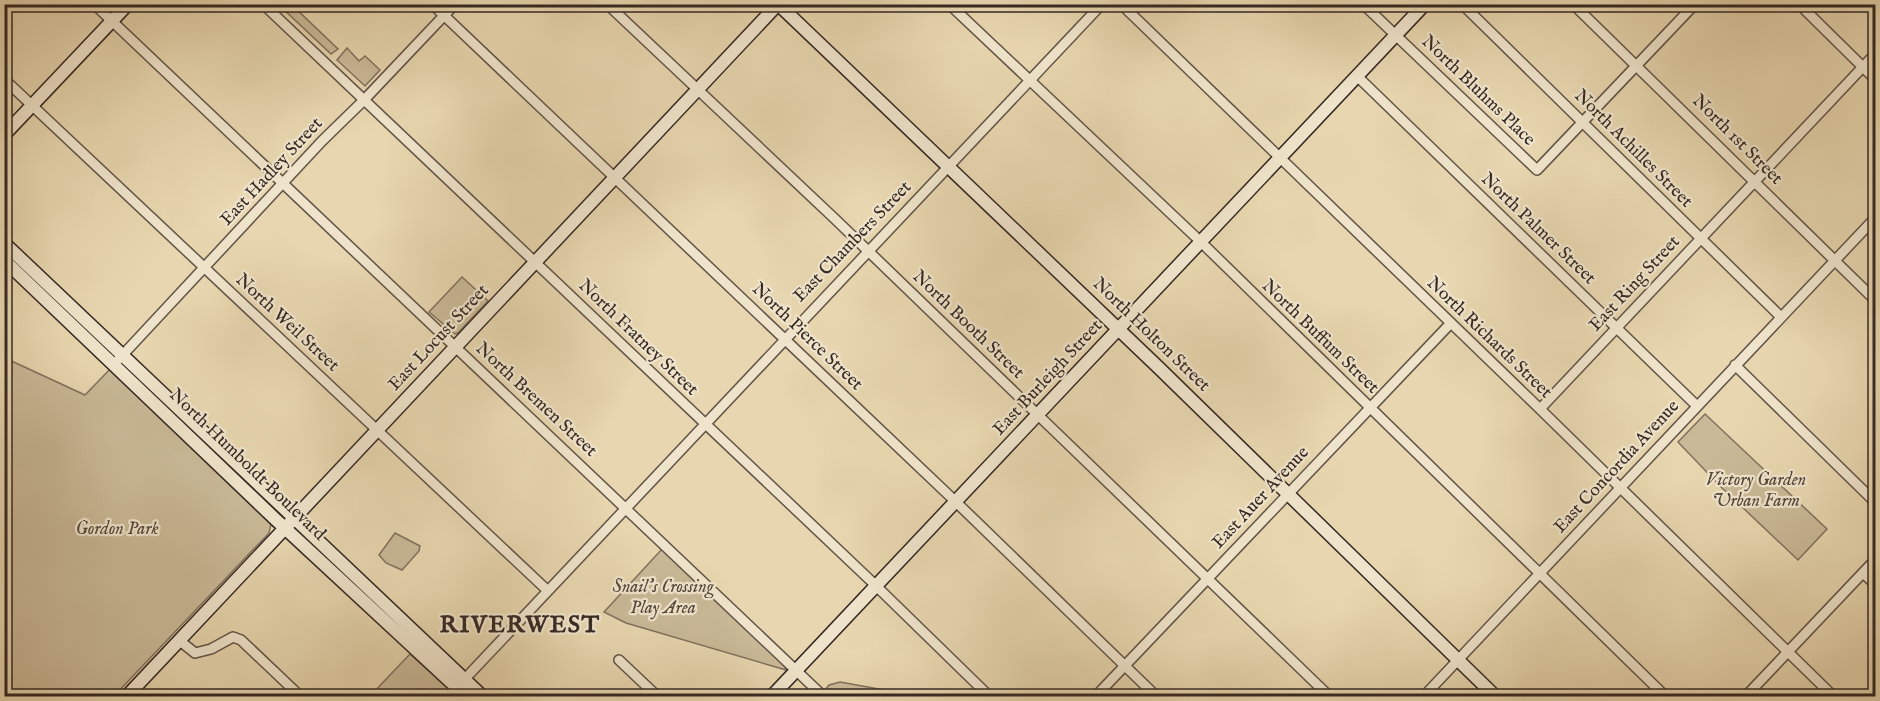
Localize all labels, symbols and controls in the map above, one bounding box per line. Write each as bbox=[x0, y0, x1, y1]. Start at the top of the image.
street label: North Bluhms Place bbox=[1416, 31, 1540, 151]
street label: North Achilles Street bbox=[1569, 85, 1697, 213]
street label: North 1st Street bbox=[1687, 90, 1787, 190]
street label: East Hadley Street bbox=[216, 113, 328, 231]
street label: North Palmer Street bbox=[1476, 168, 1600, 290]
street label: East Chambers Street bbox=[789, 176, 917, 308]
street label: East Ring Street bbox=[1585, 231, 1685, 337]
street label: North Booth Street bbox=[907, 266, 1029, 384]
street label: North Weil Street bbox=[230, 269, 344, 377]
street label: North Richards Street bbox=[1421, 272, 1557, 404]
street label: North Holton Street bbox=[1087, 273, 1215, 397]
street label: North Fratney Street bbox=[573, 275, 703, 401]
street label: North Buffum Street bbox=[1256, 275, 1384, 399]
street label: North Pierce Street bbox=[747, 278, 867, 396]
street label: East Locust Street bbox=[384, 280, 494, 396]
street label: East Burleigh Street bbox=[988, 315, 1108, 441]
street label: North Bremen Street bbox=[470, 338, 602, 462]
street label: North Humboldt Boulevard bbox=[164, 384, 330, 546]
street label: East Concordia Avenue bbox=[1549, 396, 1685, 538]
street label: East Auer Avenue bbox=[1208, 442, 1314, 554]
park label: Victory Garden Urban Farm bbox=[1706, 469, 1806, 513]
park label: Gordon Park bbox=[75, 518, 159, 541]
park label: Snail's Crossing Play Area bbox=[613, 576, 715, 620]
district label: RIVERWEST bbox=[440, 610, 600, 641]

